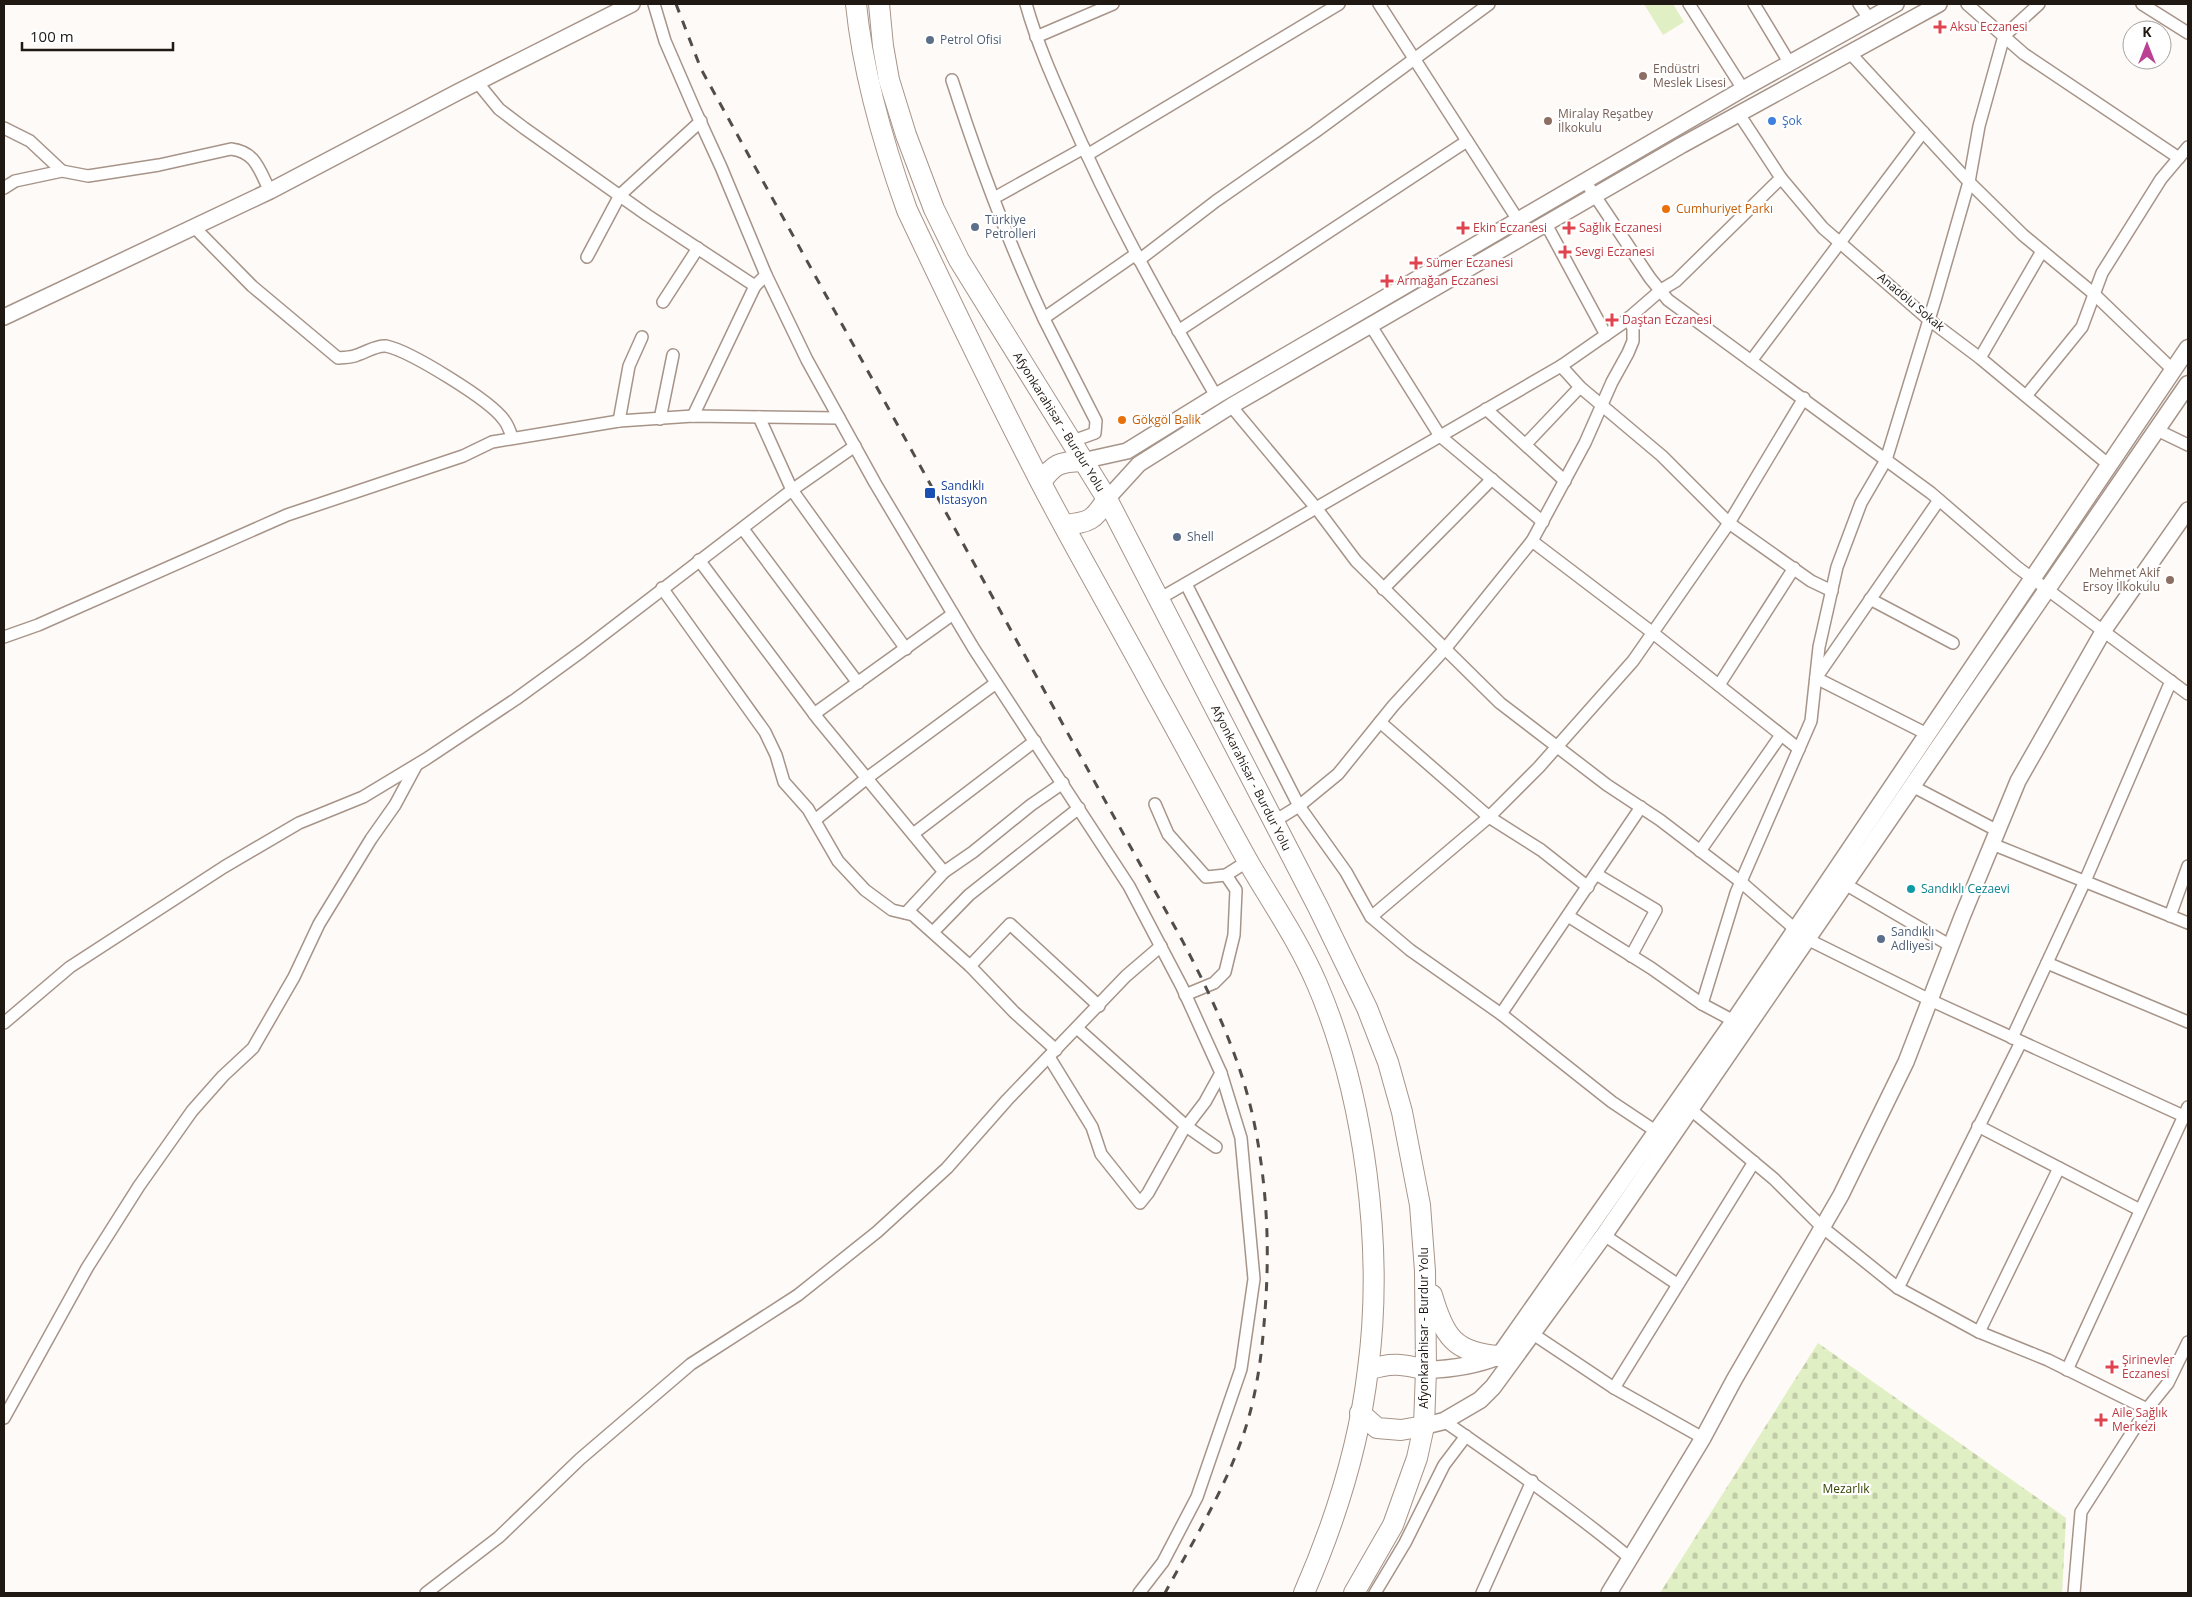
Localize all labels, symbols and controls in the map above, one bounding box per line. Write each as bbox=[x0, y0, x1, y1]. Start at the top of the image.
place label: Aksu Eczanesi bbox=[1950, 18, 2028, 35]
scale bar bbox=[22, 20, 174, 52]
north arrow bbox=[2122, 20, 2172, 70]
marker: Aksu Eczanesi bbox=[1934, 21, 1946, 33]
text: K bbox=[2142, 22, 2152, 41]
text: 100 m bbox=[30, 26, 74, 46]
place label: Petrol Ofisi bbox=[940, 31, 1002, 48]
marker: Petrol Ofisi bbox=[924, 34, 936, 46]
place label: Endüstri Meslek Lisesi bbox=[1653, 60, 1726, 91]
marker: Endüstri Meslek Lisesi bbox=[1637, 70, 1649, 82]
place label: Miralay Reşatbey İlkokulu bbox=[1558, 105, 1654, 136]
place label: Şok bbox=[1782, 112, 1803, 129]
marker: Miralay Reşatbey İlkokulu bbox=[1542, 115, 1554, 127]
marker: Şok bbox=[1766, 115, 1778, 127]
place label: Cumhuriyet Parkı bbox=[1676, 200, 1773, 217]
marker: Cumhuriyet Parkı bbox=[1660, 203, 1672, 215]
place label: Türkiye Petrolleri bbox=[985, 211, 1036, 242]
place label: Ekin Eczanesi bbox=[1473, 219, 1547, 236]
place label: Sağlık Eczanesi bbox=[1579, 219, 1662, 236]
marker: Türkiye Petrolleri bbox=[969, 221, 981, 233]
marker: Ekin Eczanesi bbox=[1457, 222, 1469, 234]
marker: Sağlık Eczanesi bbox=[1563, 222, 1575, 234]
place label: Sevgi Eczanesi bbox=[1575, 243, 1655, 260]
marker: Sevgi Eczanesi bbox=[1559, 246, 1571, 258]
place label: Sümer Eczanesi bbox=[1426, 254, 1513, 271]
marker: Sümer Eczanesi bbox=[1410, 257, 1422, 269]
street label: Anadolu Sokak bbox=[1874, 269, 1949, 335]
place label: Armağan Eczanesi bbox=[1397, 272, 1498, 289]
marker: Armağan Eczanesi bbox=[1381, 275, 1393, 287]
place label: Daştan Eczanesi bbox=[1622, 311, 1712, 328]
marker: Daştan Eczanesi bbox=[1606, 314, 1618, 326]
street label: Afyonkarahisar - Burdur Yolu bbox=[1009, 349, 1109, 495]
place label: Gökgöl Balik bbox=[1132, 411, 1202, 428]
marker: Gökgöl Balik bbox=[1116, 414, 1128, 426]
place label: Sandıklı Istasyon bbox=[941, 477, 987, 508]
marker: Sandıklı Istasyon bbox=[923, 486, 937, 500]
place label: Shell bbox=[1187, 528, 1214, 545]
marker: Shell bbox=[1171, 531, 1183, 543]
place label: Mehmet Akif Ersoy İlkokulu bbox=[2082, 564, 2161, 595]
marker: Mehmet Akif Ersoy İlkokulu bbox=[2164, 574, 2176, 586]
street label: Afyonkarahisar - Burdur Yolu bbox=[1207, 702, 1296, 854]
place label: Sandıklı Cezaevi bbox=[1921, 880, 2010, 897]
marker: Sandıklı Cezaevi bbox=[1905, 883, 1917, 895]
place label: Sandıklı Adliyesi bbox=[1891, 923, 1934, 954]
marker: Sandıklı Adliyesi bbox=[1875, 933, 1887, 945]
street label: Afyonkarahisar - Burdur Yolu bbox=[1415, 1247, 1432, 1409]
place label: Şirinevler Eczanesi bbox=[2122, 1351, 2174, 1382]
marker: Şirinevler Eczanesi bbox=[2106, 1361, 2118, 1373]
place label: Aile Sağlık Merkezi bbox=[2112, 1404, 2168, 1435]
marker: Aile Sağlık Merkezi bbox=[2094, 1413, 2108, 1427]
park label: Mezarlık bbox=[1822, 1480, 1870, 1497]

